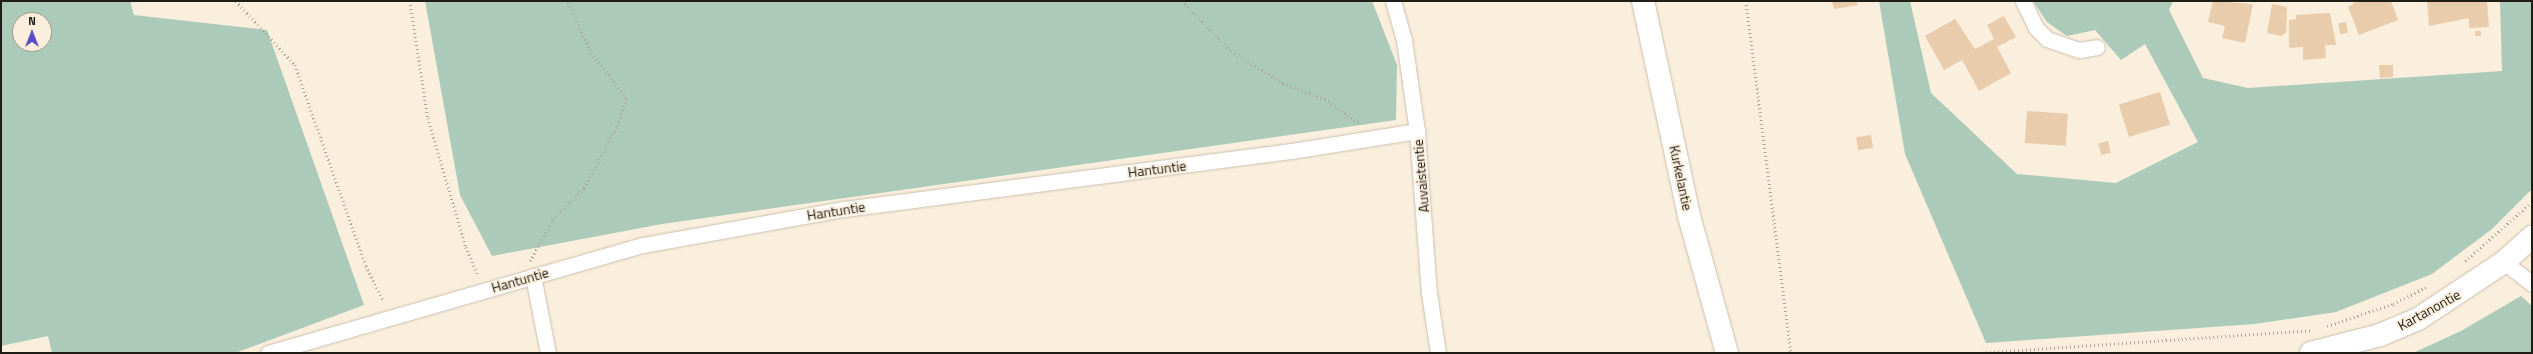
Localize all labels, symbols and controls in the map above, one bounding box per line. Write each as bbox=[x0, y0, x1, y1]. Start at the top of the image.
north arrow bbox=[12, 12, 52, 52]
text: N bbox=[28, 13, 36, 29]
street label: Auvaistentie bbox=[1409, 139, 1433, 213]
street label: Kurkelantie bbox=[1666, 144, 1696, 212]
street label: Hantuntie bbox=[1127, 157, 1187, 181]
street label: Hantuntie bbox=[806, 198, 866, 224]
street label: Hantuntie bbox=[489, 264, 551, 296]
street label: Kartanontie bbox=[2395, 286, 2463, 334]

